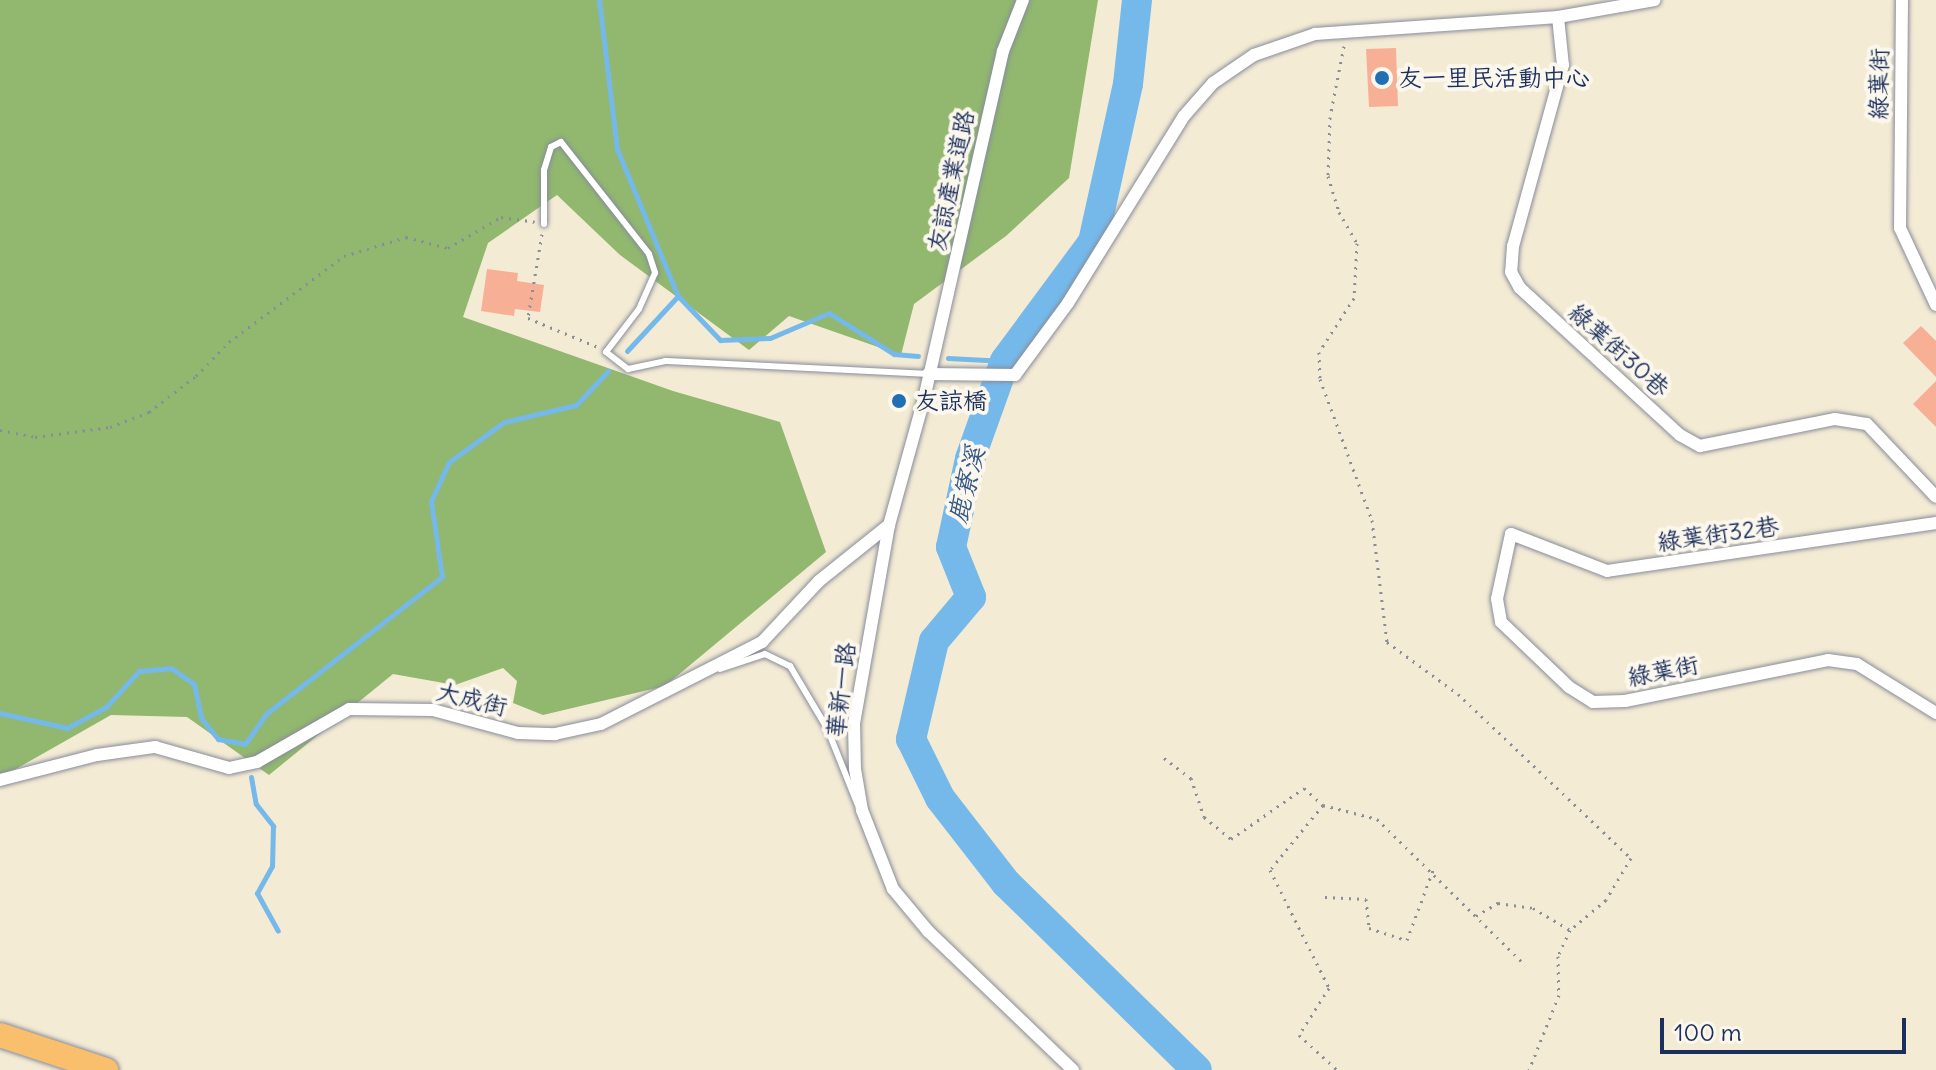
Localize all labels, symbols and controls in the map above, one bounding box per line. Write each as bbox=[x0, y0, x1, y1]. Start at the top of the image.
street label: 綠葉街 bbox=[1864, 48, 1894, 120]
place label: 友一里民活動中心 bbox=[1398, 64, 1590, 92]
marker: 友一里民活動中心 bbox=[1373, 69, 1391, 87]
street label: 友諒產業道路 bbox=[922, 108, 980, 254]
street label: 綠葉街30巷 bbox=[1563, 297, 1675, 403]
place label: 友諒橋 bbox=[915, 387, 987, 415]
marker: 友諒橋 bbox=[890, 392, 908, 410]
water label: 鹿寮溪 bbox=[941, 443, 991, 527]
street label: 綠葉街32巷 bbox=[1655, 511, 1781, 557]
street label: 華新一路 bbox=[821, 641, 861, 739]
street label: 綠葉街 bbox=[1625, 650, 1701, 692]
street label: 大成街 bbox=[434, 676, 510, 722]
scale bar bbox=[1664, 1002, 1910, 1052]
text: 100 m bbox=[1674, 1017, 1742, 1047]

